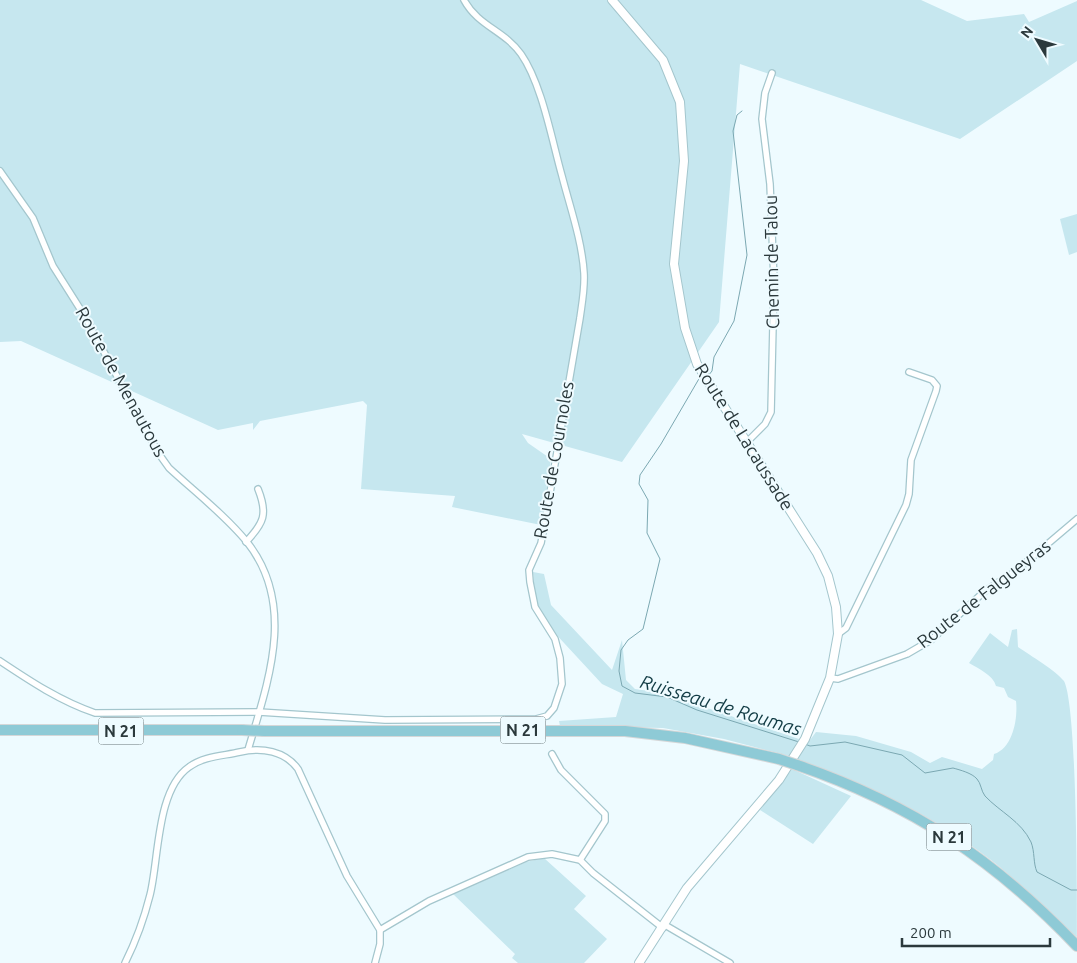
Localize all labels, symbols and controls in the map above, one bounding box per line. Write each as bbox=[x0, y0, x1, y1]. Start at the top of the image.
north arrow bbox=[1012, 15, 1062, 65]
text: N bbox=[1017, 23, 1036, 41]
street label: Chemin de Talou bbox=[760, 195, 782, 329]
street label: Route de Menautous bbox=[72, 303, 172, 460]
street label: Route de Lacaussade bbox=[692, 359, 798, 514]
street label: Route de Cournoles bbox=[529, 379, 577, 540]
street label: Route de Falgueyras bbox=[913, 535, 1054, 651]
water label: Ruisseau de Roumas bbox=[638, 670, 804, 740]
road number: N 21 bbox=[500, 716, 546, 744]
road number: N 21 bbox=[98, 718, 144, 744]
road number: N 21 bbox=[926, 824, 972, 850]
scale bar bbox=[902, 916, 1050, 948]
text: 200 m bbox=[910, 924, 952, 941]

